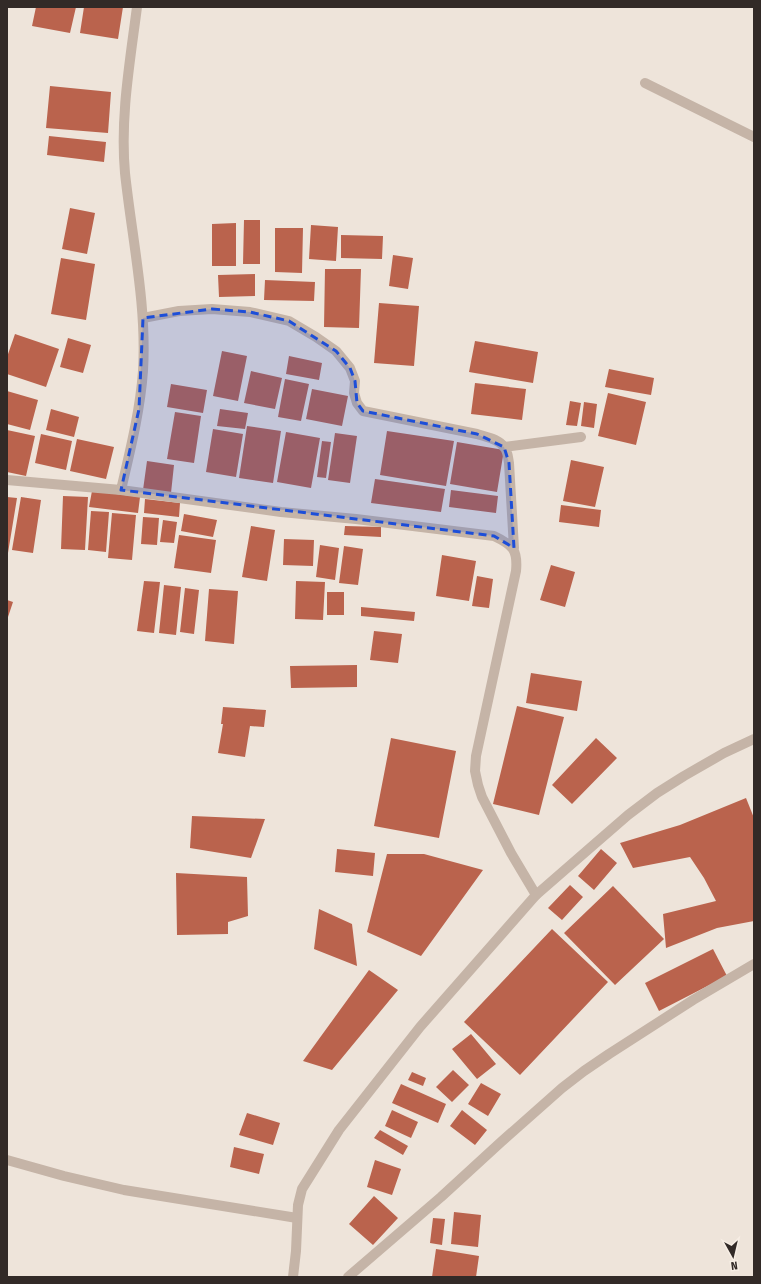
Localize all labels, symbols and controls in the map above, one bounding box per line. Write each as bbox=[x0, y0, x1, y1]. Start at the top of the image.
north arrow bbox=[713, 1236, 753, 1276]
text: N bbox=[730, 1259, 738, 1272]

